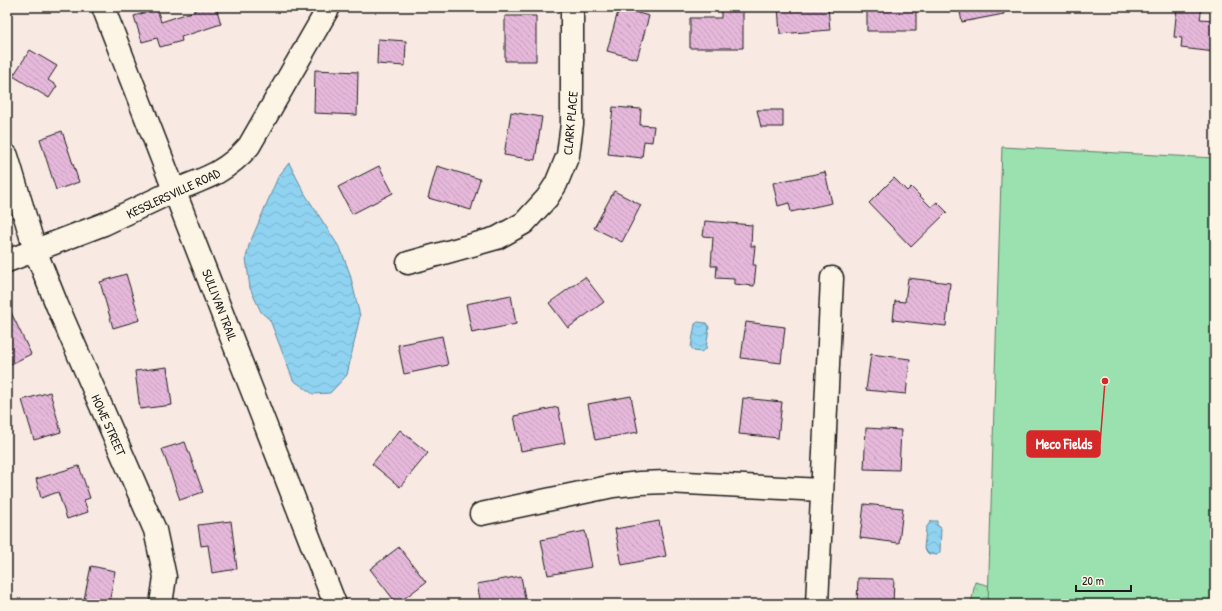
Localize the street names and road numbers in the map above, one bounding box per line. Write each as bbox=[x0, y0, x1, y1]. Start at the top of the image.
street label: CLARK PLACE bbox=[558, 90, 582, 156]
street label: KESSLERSVILLE ROAD bbox=[123, 163, 223, 223]
street label: SULLIVAN TRAIL bbox=[198, 266, 242, 344]
street label: HOWE STREET bbox=[87, 391, 131, 459]

